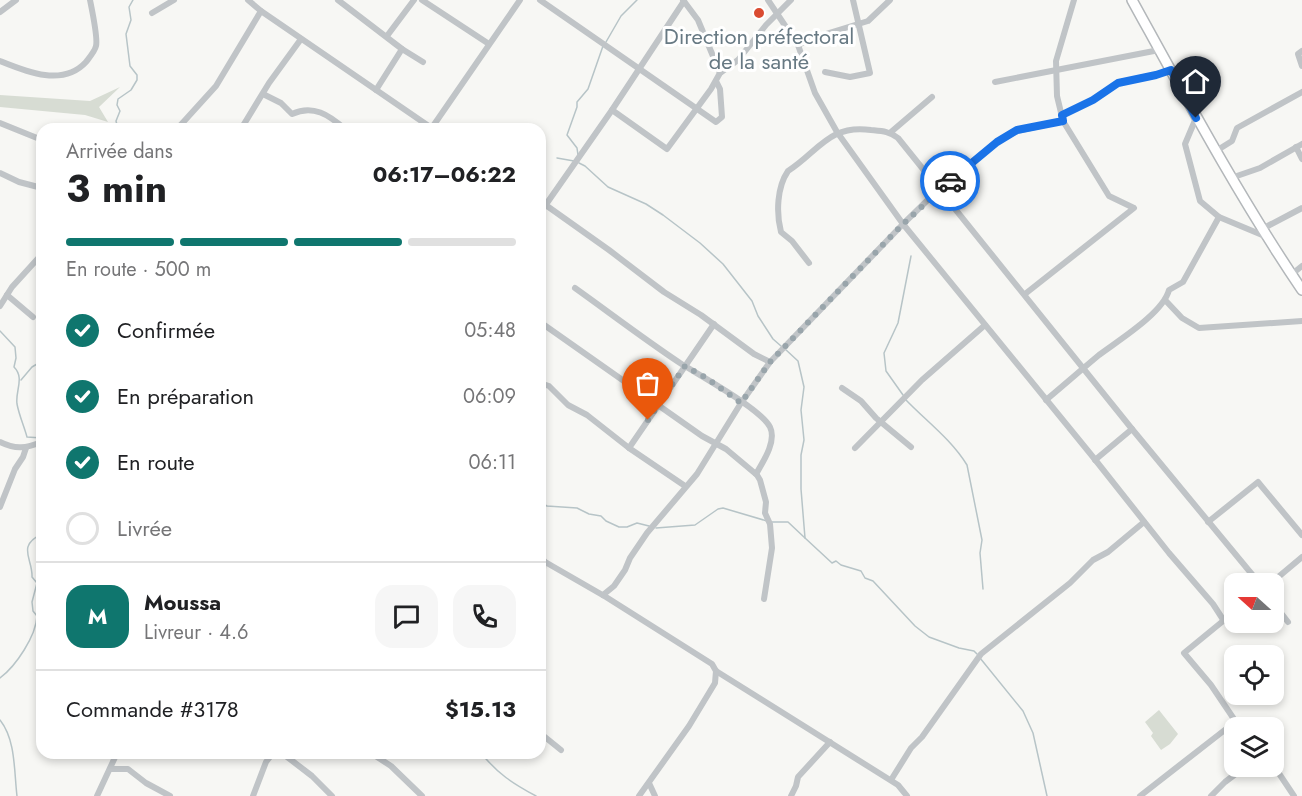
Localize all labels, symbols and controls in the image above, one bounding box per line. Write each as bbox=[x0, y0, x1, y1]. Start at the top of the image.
marker: Direction préfectoral de la santé bbox=[752, 6, 766, 20]
place label: Direction préfectoral de la santé bbox=[664, 20, 854, 77]
pin bbox=[1170, 56, 1221, 118]
icon: home bbox=[1179, 65, 1212, 98]
text: Arrivée dans bbox=[66, 137, 173, 166]
courier bbox=[920, 151, 980, 211]
text: 06:17–06:22 bbox=[373, 158, 516, 190]
text: 3 min bbox=[66, 160, 167, 217]
icon: car bbox=[934, 165, 967, 198]
text: En route · 500 m bbox=[66, 255, 211, 284]
icon: check bbox=[66, 314, 99, 347]
text: Confirmée bbox=[117, 314, 215, 346]
text: 05:48 bbox=[464, 316, 516, 345]
pin bbox=[622, 358, 673, 420]
icon: bag bbox=[631, 367, 664, 400]
icon: check bbox=[66, 380, 99, 413]
text: En préparation bbox=[117, 380, 254, 412]
text: 06:09 bbox=[463, 382, 516, 411]
icon: check bbox=[66, 446, 99, 479]
text: En route bbox=[117, 446, 195, 478]
text: 06:11 bbox=[468, 448, 516, 477]
text: Livrée bbox=[117, 512, 172, 544]
north arrow bbox=[1224, 573, 1284, 633]
map controls bbox=[1224, 573, 1284, 777]
button: chat bbox=[375, 585, 438, 648]
button: phone bbox=[453, 585, 516, 648]
text: Moussa bbox=[144, 586, 221, 618]
text: M bbox=[88, 600, 107, 632]
text: Livreur · 4.6 bbox=[144, 618, 248, 647]
button: locate bbox=[1224, 645, 1284, 705]
text: Commande #3178 bbox=[66, 693, 239, 725]
text: $15.13 bbox=[445, 693, 516, 725]
button: layers bbox=[1224, 717, 1284, 777]

